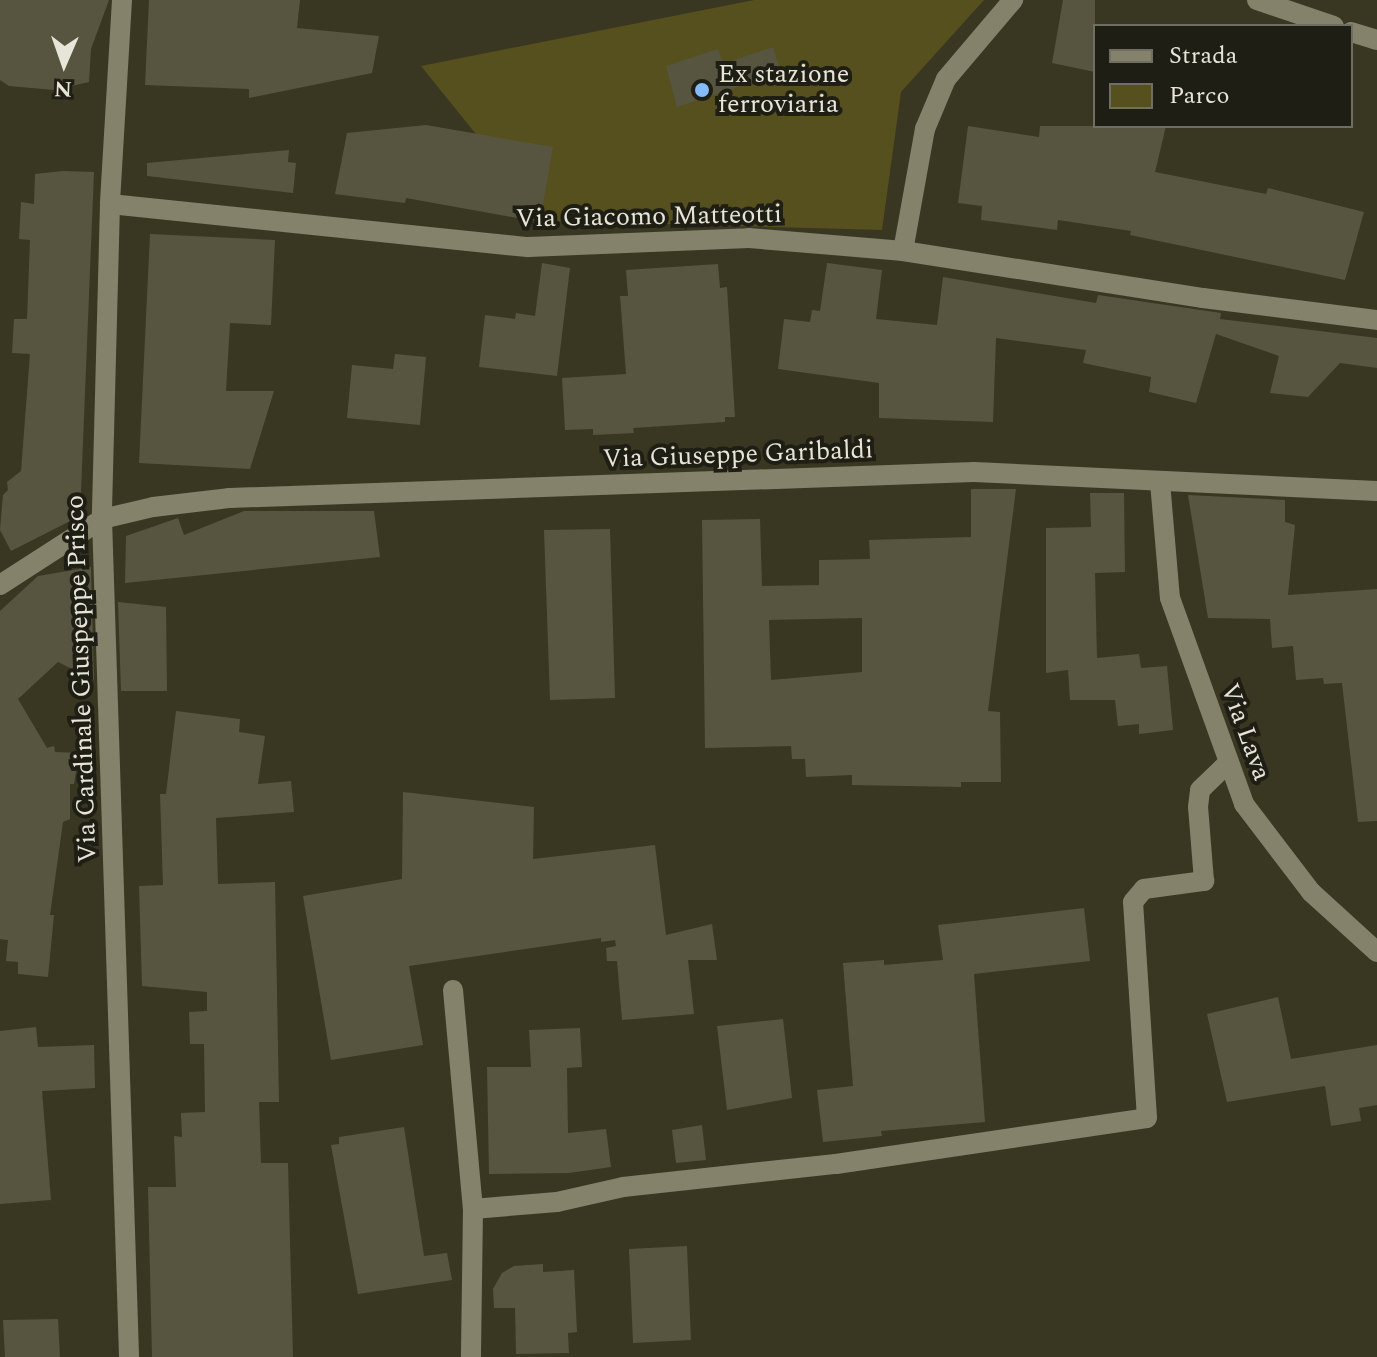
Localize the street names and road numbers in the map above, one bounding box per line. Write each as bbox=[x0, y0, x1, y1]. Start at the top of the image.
street label: Via Giacomo Matteotti bbox=[516, 199, 782, 235]
street label: Via Giuseppe Garibaldi bbox=[602, 435, 874, 475]
street label: Via Cardinale Giuspeppe Prisco bbox=[60, 495, 104, 863]
street label: Via Lava bbox=[1213, 679, 1277, 785]

